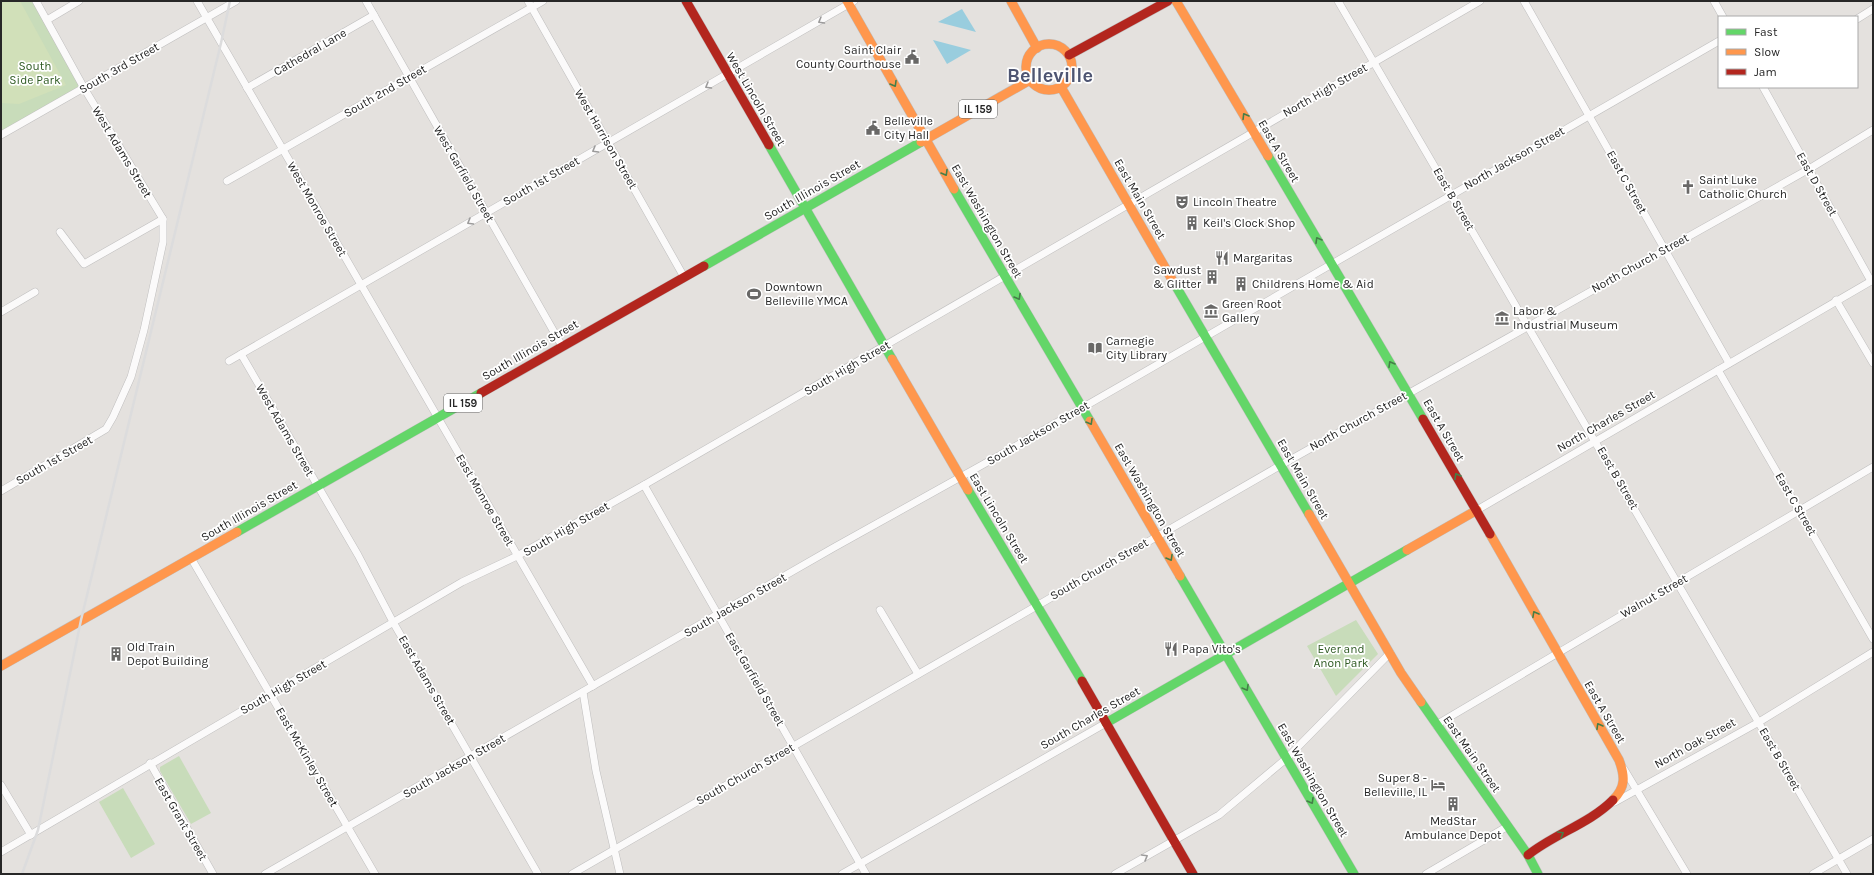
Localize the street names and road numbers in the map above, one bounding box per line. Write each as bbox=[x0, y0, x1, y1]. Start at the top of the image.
street label: Cathedral Lane bbox=[271, 25, 349, 79]
street label: South 3rd Street bbox=[77, 39, 162, 97]
street label: West Lincoln Street bbox=[724, 50, 789, 149]
street label: North High Street bbox=[1280, 60, 1370, 120]
street label: South 2nd Street bbox=[341, 61, 429, 120]
street label: West Harrison Street bbox=[572, 87, 641, 192]
road number: IL 159 bbox=[959, 100, 997, 118]
street label: West Adams Street bbox=[89, 104, 155, 201]
street label: East A Street bbox=[1256, 117, 1303, 185]
street label: West Garfield Street bbox=[431, 123, 498, 225]
street label: North Jackson Street bbox=[1461, 123, 1567, 193]
street label: East C Street bbox=[1604, 148, 1650, 217]
street label: East D Street bbox=[1794, 150, 1841, 219]
street label: South 1st Street bbox=[500, 153, 582, 209]
street label: South Illinois Street bbox=[761, 156, 863, 223]
street label: East Main Street bbox=[1111, 156, 1169, 242]
street label: West Monroe Street bbox=[284, 159, 350, 259]
street label: East Washington Street bbox=[949, 162, 1026, 281]
street label: East B Street bbox=[1430, 165, 1478, 233]
street label: North Church Street bbox=[1589, 230, 1692, 296]
street label: South Illinois Street bbox=[479, 316, 581, 383]
street label: South High Street bbox=[801, 337, 893, 398]
street label: West Adams Street bbox=[253, 381, 317, 479]
street label: North Charles Street bbox=[1554, 387, 1658, 455]
street label: North Church Street bbox=[1307, 388, 1410, 454]
road number: IL 159 bbox=[444, 394, 482, 412]
street label: East A Street bbox=[1421, 396, 1468, 464]
street label: South Jackson Street bbox=[984, 398, 1092, 468]
street label: South 1st Street bbox=[13, 432, 95, 488]
street label: East Main Street bbox=[1274, 436, 1332, 522]
street label: East Washington Street bbox=[1112, 441, 1189, 560]
street label: East B Street bbox=[1594, 444, 1642, 512]
street label: East Monroe Street bbox=[453, 452, 517, 549]
street label: East Lincoln Street bbox=[967, 470, 1032, 566]
street label: East C Street bbox=[1772, 470, 1820, 538]
street label: South Illinois Street bbox=[198, 477, 300, 544]
street label: South High Street bbox=[520, 498, 612, 559]
street label: South Church Street bbox=[1047, 535, 1151, 603]
street label: South Jackson Street bbox=[681, 570, 789, 640]
street label: Walnut Street bbox=[1618, 571, 1690, 621]
street label: East Garfield Street bbox=[722, 630, 788, 729]
street label: East Adams Street bbox=[396, 633, 459, 728]
street label: South High Street bbox=[237, 656, 329, 717]
street label: East A Street bbox=[1582, 678, 1629, 746]
street label: South Charles Street bbox=[1038, 683, 1143, 752]
street label: East McKinley Street bbox=[273, 705, 341, 810]
street label: East Main Street bbox=[1440, 713, 1504, 795]
street label: North Oak Street bbox=[1652, 715, 1738, 771]
street label: East Washington Street bbox=[1275, 721, 1352, 840]
street label: East B Street bbox=[1756, 725, 1804, 793]
street label: South Jackson Street bbox=[400, 731, 508, 801]
street label: South Church Street bbox=[693, 740, 797, 808]
street label: East Grant Street bbox=[152, 775, 211, 863]

